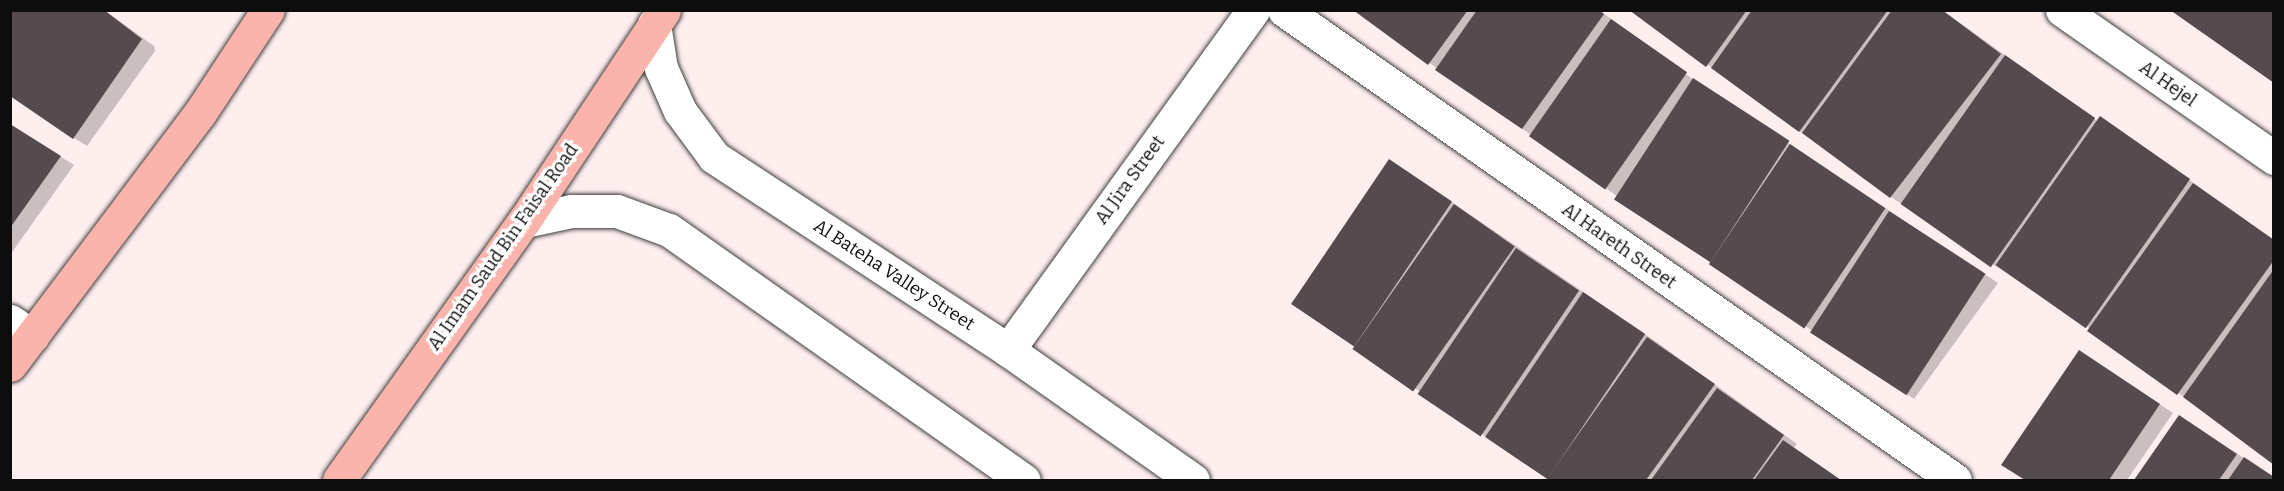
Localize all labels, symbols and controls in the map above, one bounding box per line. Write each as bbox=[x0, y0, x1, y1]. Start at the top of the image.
street label: Al Hejel bbox=[2135, 57, 2201, 111]
street label: Al Jira Street bbox=[1091, 131, 1169, 229]
street label: Al Imam Saud Bin Faisal Road bbox=[423, 140, 583, 354]
street label: Al Hareth Street bbox=[1558, 199, 1680, 293]
street label: Al Bateha Valley Street bbox=[809, 215, 979, 335]

